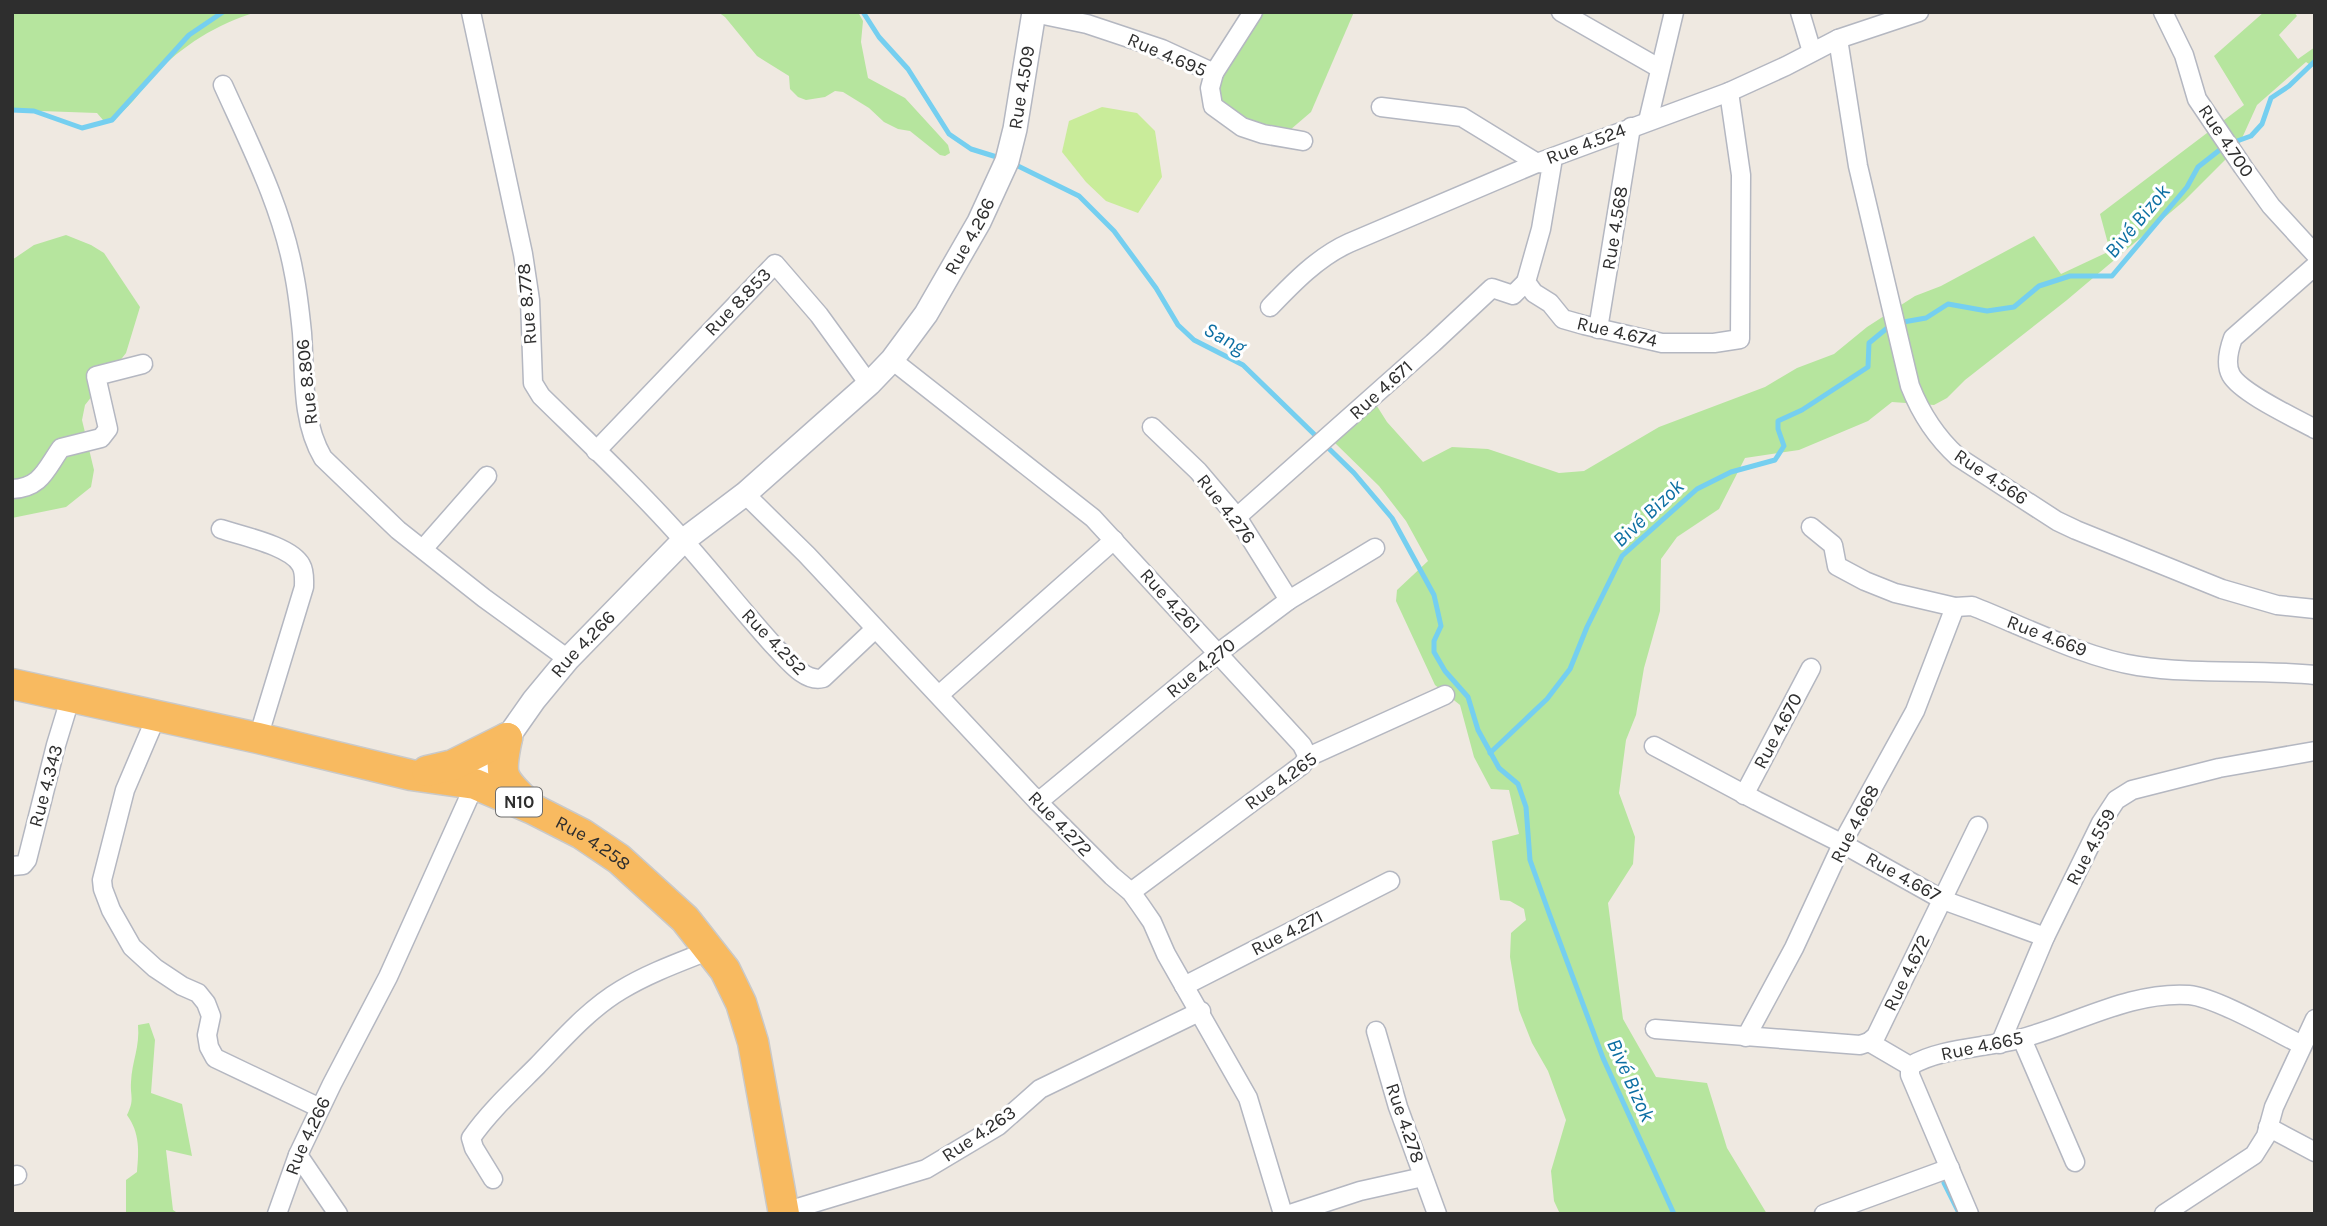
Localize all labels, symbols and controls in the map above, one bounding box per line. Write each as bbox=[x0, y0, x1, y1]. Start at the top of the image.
street label: Rue 4.695 bbox=[1124, 28, 1210, 82]
street label: Rue 4.509 bbox=[1004, 44, 1039, 131]
street label: Rue 4.700 bbox=[2194, 100, 2258, 182]
street label: Rue 4.524 bbox=[1543, 119, 1629, 169]
water label: Bivé Bizok bbox=[2099, 179, 2175, 263]
street label: Rue 4.568 bbox=[1598, 184, 1632, 272]
street label: Rue 4.266 bbox=[940, 194, 1000, 279]
street label: Rue 8.778 bbox=[512, 262, 542, 346]
street label: Rue 8.853 bbox=[700, 263, 776, 341]
street label: Rue 4.674 bbox=[1575, 312, 1660, 352]
water label: Sang bbox=[1200, 317, 1251, 360]
street label: Rue 8.806 bbox=[292, 338, 322, 426]
street label: Rue 4.671 bbox=[1345, 356, 1417, 424]
street label: Rue 4.566 bbox=[1950, 444, 2032, 510]
street label: Rue 4.276 bbox=[1192, 470, 1260, 548]
water label: Bivé Bizok bbox=[1607, 474, 1689, 552]
street label: Rue 4.261 bbox=[1135, 564, 1205, 638]
street label: Rue 4.252 bbox=[737, 604, 811, 680]
street label: Rue 4.266 bbox=[546, 606, 620, 682]
street label: Rue 4.669 bbox=[2004, 611, 2090, 661]
street label: Rue 4.270 bbox=[1162, 633, 1240, 703]
street label: Rue 4.670 bbox=[1749, 689, 1807, 773]
street label: Rue 4.343 bbox=[24, 742, 68, 830]
street label: Rue 4.265 bbox=[1241, 747, 1321, 815]
street label: Rue 4.668 bbox=[1826, 781, 1884, 867]
street label: Rue 4.272 bbox=[1023, 787, 1097, 861]
road number: N10 bbox=[496, 788, 542, 816]
street label: Rue 4.559 bbox=[2062, 805, 2120, 889]
street label: Rue 4.258 bbox=[552, 811, 635, 875]
street label: Rue 4.667 bbox=[1862, 847, 1944, 907]
street label: Rue 4.271 bbox=[1247, 906, 1327, 960]
street label: Rue 4.672 bbox=[1879, 931, 1935, 1015]
street label: Rue 4.665 bbox=[1939, 1027, 2025, 1065]
water label: Bivé Bizok bbox=[1602, 1035, 1660, 1126]
street label: Rue 4.278 bbox=[1381, 1080, 1429, 1166]
street label: Rue 4.266 bbox=[281, 1093, 335, 1178]
street label: Rue 4.263 bbox=[938, 1101, 1020, 1167]

